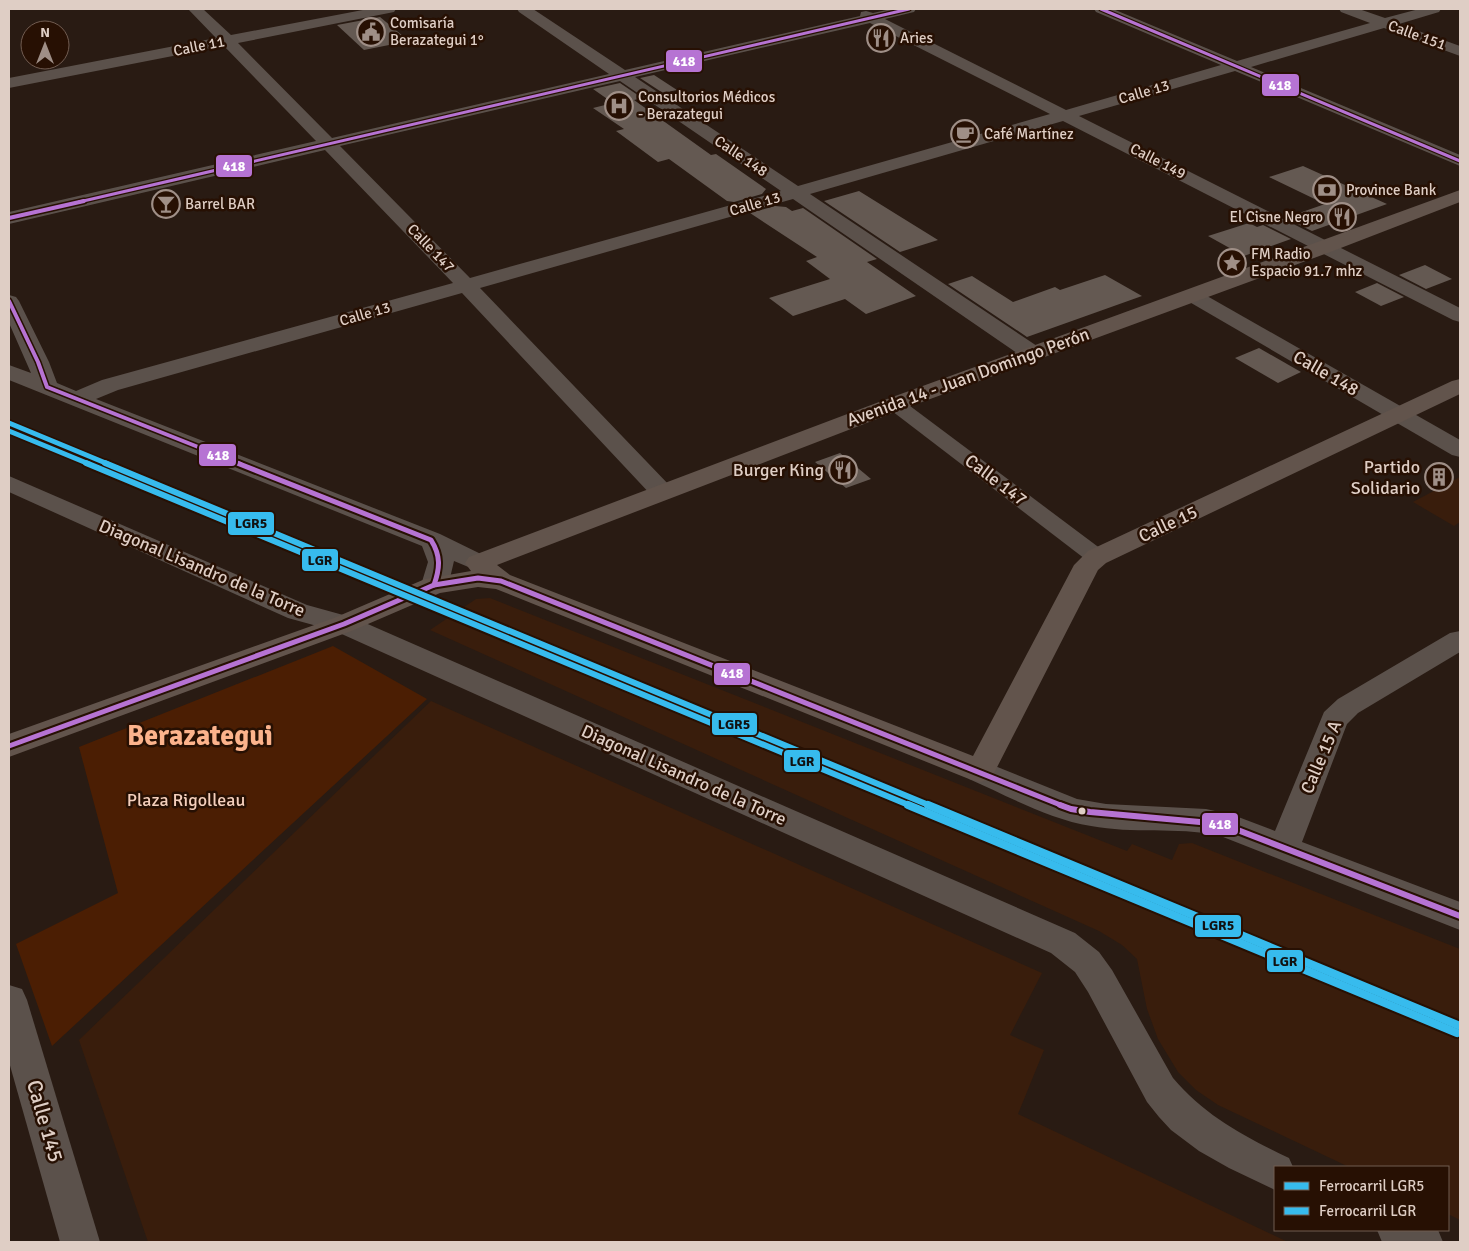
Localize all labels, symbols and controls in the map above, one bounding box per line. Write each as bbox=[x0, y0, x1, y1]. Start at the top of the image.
place label: Comisaría Berazategui 1° bbox=[390, 14, 484, 49]
street label: Calle 151 bbox=[1386, 16, 1448, 54]
public building icon: Comisaría Berazategui 1° bbox=[356, 17, 386, 47]
north arrow bbox=[20, 20, 70, 70]
restaurant icon: Aries bbox=[866, 23, 896, 53]
text: N bbox=[40, 24, 50, 41]
place label: Aries bbox=[900, 29, 934, 47]
street label: Calle 11 bbox=[172, 32, 226, 60]
line badge: 418 bbox=[665, 49, 703, 73]
text: 418 bbox=[673, 53, 696, 70]
line badge: 418 bbox=[1261, 73, 1300, 97]
street label: Calle 13 bbox=[1116, 76, 1172, 108]
text: 418 bbox=[1269, 77, 1292, 94]
place label: Consultorios Médicos - Berazategui bbox=[638, 88, 776, 123]
hospital icon: Consultorios Médicos - Berazategui bbox=[604, 91, 634, 121]
cafe icon: Café Martínez bbox=[950, 119, 980, 149]
place label: Café Martínez bbox=[984, 125, 1074, 143]
street label: Calle 148 bbox=[711, 132, 771, 180]
street label: Calle 149 bbox=[1127, 139, 1189, 183]
line badge: 418 bbox=[215, 154, 253, 178]
text: 418 bbox=[223, 158, 246, 175]
bank icon: Province Bank bbox=[1312, 175, 1342, 205]
place label: Province Bank bbox=[1346, 181, 1437, 199]
street label: Calle 13 bbox=[727, 188, 783, 220]
bar icon: Barrel BAR bbox=[151, 189, 181, 219]
place label: Barrel BAR bbox=[185, 195, 255, 213]
restaurant icon: El Cisne Negro bbox=[1327, 202, 1357, 232]
place label: El Cisne Negro bbox=[1229, 208, 1323, 226]
street label: Calle 147 bbox=[404, 220, 458, 276]
place label: FM Radio Espacio 91.7 mhz bbox=[1251, 245, 1363, 280]
place icon: FM Radio Espacio 91.7 mhz bbox=[1217, 248, 1247, 278]
street label: Calle 13 bbox=[337, 298, 393, 330]
street label: Avenida 14 - Juan Domingo Perón bbox=[844, 323, 1092, 431]
street label: Calle 148 bbox=[1289, 345, 1363, 401]
line badge: 418 bbox=[198, 443, 237, 467]
text: 418 bbox=[207, 447, 230, 464]
street label: Calle 147 bbox=[961, 449, 1031, 511]
restaurant icon: Burger King bbox=[828, 455, 858, 485]
place label: Partido Solidario bbox=[1351, 456, 1420, 499]
place label: Burger King bbox=[733, 459, 824, 481]
building icon: Partido Solidario bbox=[1424, 462, 1454, 492]
street label: Calle 15 bbox=[1135, 501, 1201, 547]
line badge: LGR5 bbox=[227, 511, 275, 536]
street label: Diagonal Lisandro de la Torre bbox=[95, 514, 309, 622]
text: LGR5 bbox=[235, 515, 267, 532]
line badge: LGR bbox=[301, 548, 339, 572]
text: LGR bbox=[308, 552, 333, 569]
line badge: 418 bbox=[713, 662, 751, 686]
text: 418 bbox=[721, 665, 744, 682]
line badge: LGR5 bbox=[711, 712, 758, 736]
text: LGR5 bbox=[718, 716, 750, 733]
street label: Calle 15 A bbox=[1296, 717, 1346, 797]
district label: Berazategui bbox=[127, 719, 273, 753]
street label: Diagonal Lisandro de la Torre bbox=[578, 720, 790, 830]
line badge: LGR bbox=[783, 749, 821, 773]
text: LGR bbox=[790, 753, 815, 770]
park label: Plaza Rigolleau bbox=[127, 789, 245, 811]
unlabelled marker bbox=[1077, 806, 1087, 816]
line badge: 418 bbox=[1201, 812, 1239, 836]
text: 418 bbox=[1209, 816, 1232, 833]
line badge: LGR5 bbox=[1194, 914, 1242, 938]
text: LGR5 bbox=[1202, 917, 1234, 934]
line badge: LGR bbox=[1266, 949, 1304, 973]
text: LGR bbox=[1273, 953, 1298, 970]
street label: Calle 145 bbox=[21, 1077, 69, 1165]
legend bbox=[1274, 1166, 1449, 1231]
text: Ferrocarril LGR5 bbox=[1319, 1177, 1424, 1195]
text: Ferrocarril LGR bbox=[1319, 1202, 1416, 1220]

